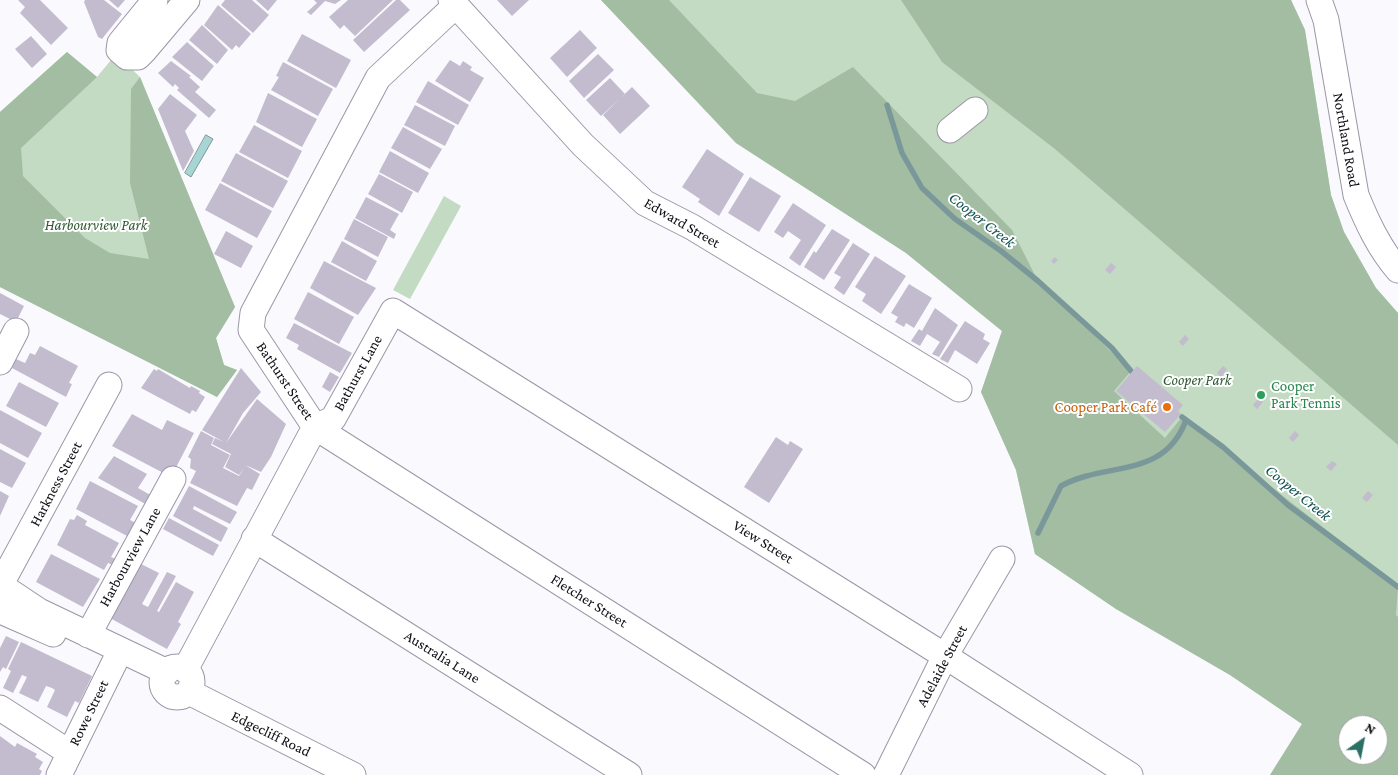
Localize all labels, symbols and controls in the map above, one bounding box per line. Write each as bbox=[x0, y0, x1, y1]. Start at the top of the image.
street label: Northland Road bbox=[1329, 91, 1363, 189]
water label: Cooper Creek bbox=[945, 188, 1019, 252]
street label: Edward Street bbox=[641, 194, 723, 252]
park label: Harbourview Park bbox=[45, 216, 147, 234]
street label: Bathurst Lane bbox=[330, 332, 386, 414]
street label: Bathurst Street bbox=[252, 339, 318, 423]
park label: Cooper Park bbox=[1163, 371, 1231, 389]
place label: Cooper Park Tennis bbox=[1271, 377, 1341, 412]
marker: Cooper Park Tennis bbox=[1255, 389, 1267, 401]
place label: Cooper Park Café bbox=[1055, 398, 1157, 416]
marker: Cooper Park Café bbox=[1161, 401, 1173, 413]
street label: Harkness Street bbox=[26, 438, 86, 530]
water label: Cooper Creek bbox=[1261, 461, 1335, 525]
street label: Harbourview Lane bbox=[95, 504, 165, 610]
street label: View Street bbox=[729, 516, 797, 568]
street label: Fletcher Street bbox=[547, 570, 631, 632]
street label: Adelaide Street bbox=[913, 622, 971, 710]
street label: Australia Lane bbox=[401, 627, 483, 687]
street label: Rowe Street bbox=[65, 677, 113, 749]
street label: Edgecliff Road bbox=[228, 707, 314, 761]
north arrow bbox=[1338, 715, 1388, 765]
text: N bbox=[1362, 719, 1379, 738]

